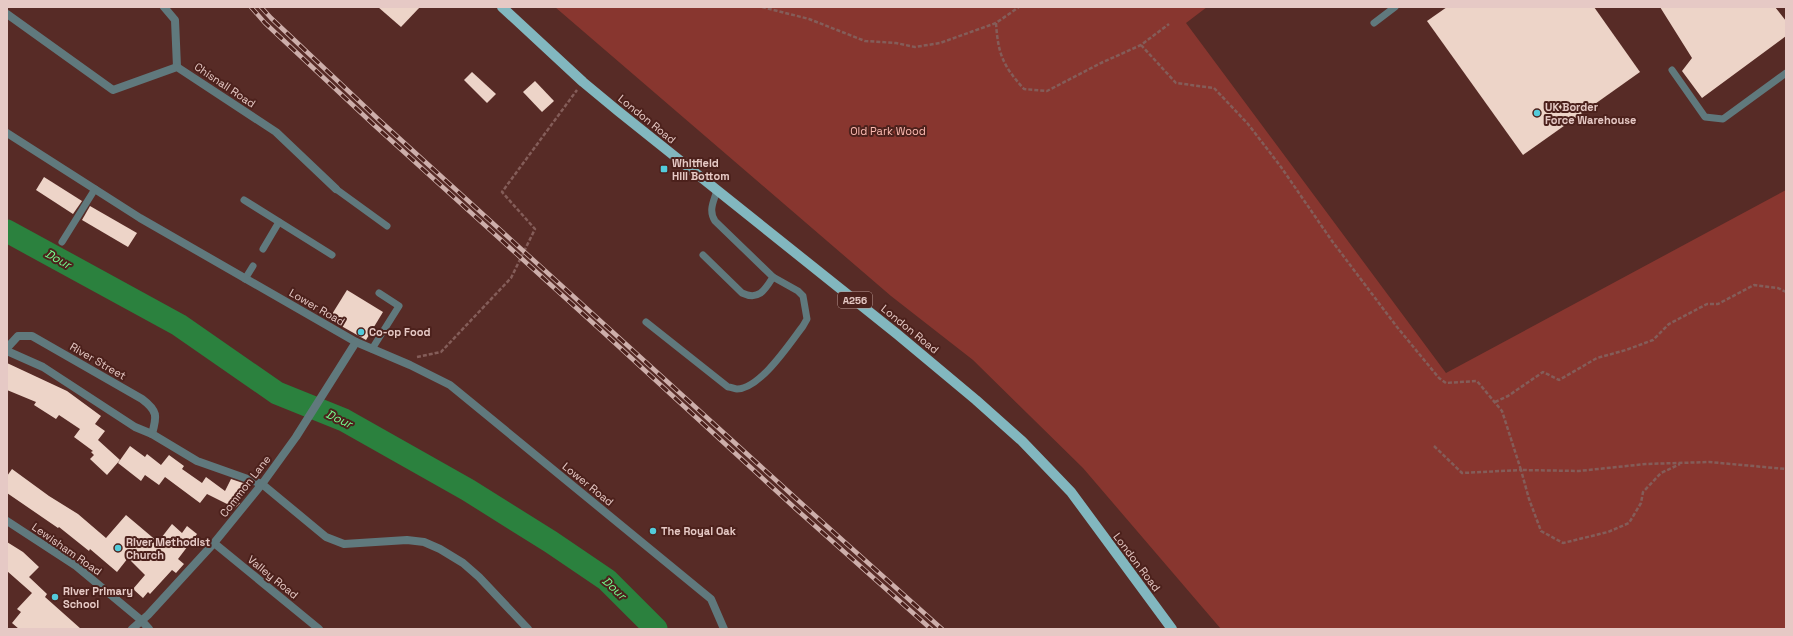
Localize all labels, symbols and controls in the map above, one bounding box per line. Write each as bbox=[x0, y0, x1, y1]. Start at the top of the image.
street label: Chisnall Road bbox=[192, 59, 258, 111]
street label: London Road bbox=[615, 92, 679, 146]
place label: UK Border Force Warehouse bbox=[1545, 100, 1636, 127]
marker: UK Border Force Warehouse bbox=[1532, 108, 1542, 118]
park label: Old Park Wood bbox=[850, 124, 926, 138]
place label: Whitfield Hill Bottom bbox=[672, 156, 730, 183]
marker: Whitfield Hill Bottom bbox=[659, 164, 669, 174]
water label: Dour bbox=[42, 245, 75, 273]
street label: Lower Road bbox=[287, 285, 347, 329]
road number: A256 bbox=[838, 292, 872, 308]
street label: London Road bbox=[878, 302, 942, 356]
place label: Co-op Food bbox=[369, 325, 430, 339]
marker: Co-op Food bbox=[356, 327, 366, 337]
street label: River Street bbox=[67, 339, 129, 383]
water label: Dour bbox=[323, 406, 356, 433]
street label: Common Lane bbox=[216, 452, 274, 520]
street label: Lower Road bbox=[560, 459, 616, 509]
street label: Lewisham Road bbox=[29, 520, 105, 578]
place label: The Royal Oak bbox=[661, 524, 737, 538]
marker: The Royal Oak bbox=[648, 526, 658, 536]
street label: London Road bbox=[1110, 530, 1164, 594]
place label: River Methodist Church bbox=[126, 535, 210, 562]
marker: River Methodist Church bbox=[113, 543, 123, 553]
street label: Valley Road bbox=[245, 552, 301, 602]
water label: Dour bbox=[599, 573, 630, 604]
place label: River Primary School bbox=[63, 584, 133, 611]
marker: River Primary School bbox=[50, 592, 60, 602]

